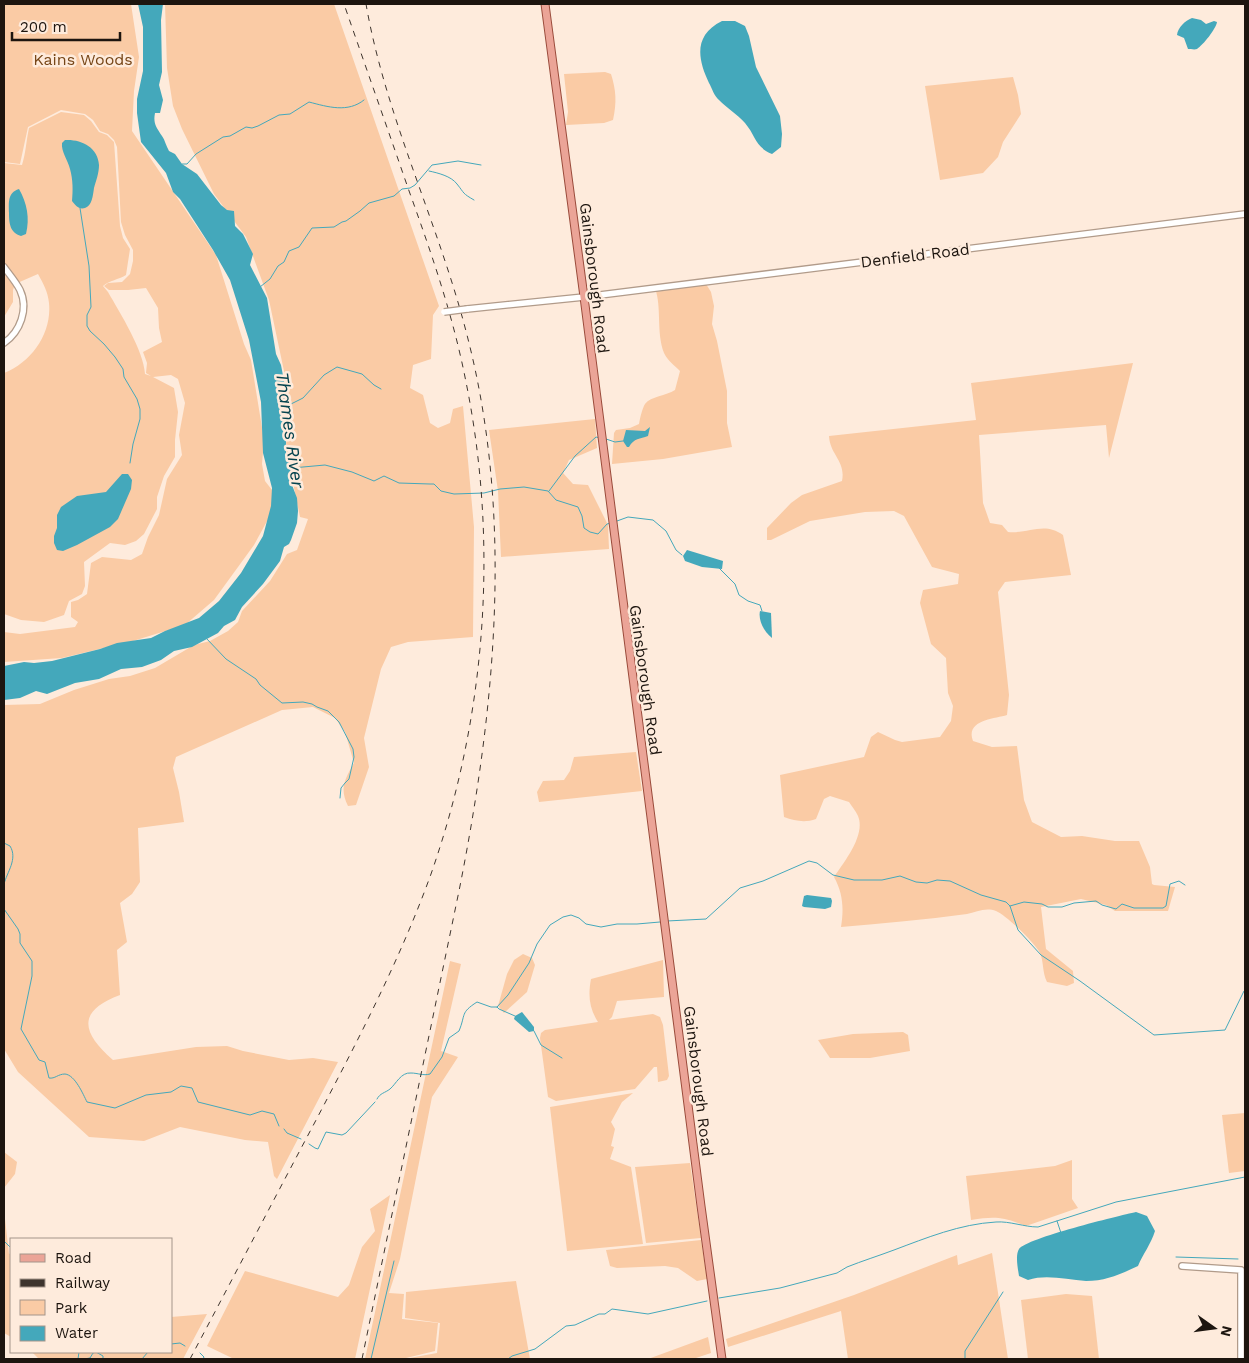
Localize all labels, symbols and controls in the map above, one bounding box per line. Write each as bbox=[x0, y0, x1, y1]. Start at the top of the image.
scale bar bbox=[12, 10, 120, 42]
text: 200 m bbox=[20, 18, 67, 36]
park label: Kains Woods bbox=[33, 50, 133, 69]
street label: Gainsborough Road bbox=[576, 202, 613, 354]
street label: Denfield Road bbox=[859, 239, 971, 272]
water label: Thames River bbox=[272, 371, 309, 490]
street label: Gainsborough Road bbox=[626, 604, 665, 756]
street label: Gainsborough Road bbox=[680, 1005, 717, 1157]
legend bbox=[10, 1238, 172, 1353]
text: Road bbox=[55, 1249, 92, 1267]
text: Railway bbox=[55, 1274, 110, 1292]
text: Park bbox=[55, 1299, 88, 1317]
north arrow bbox=[1189, 1303, 1239, 1353]
text: Water bbox=[55, 1324, 98, 1342]
text: N bbox=[1218, 1324, 1236, 1338]

